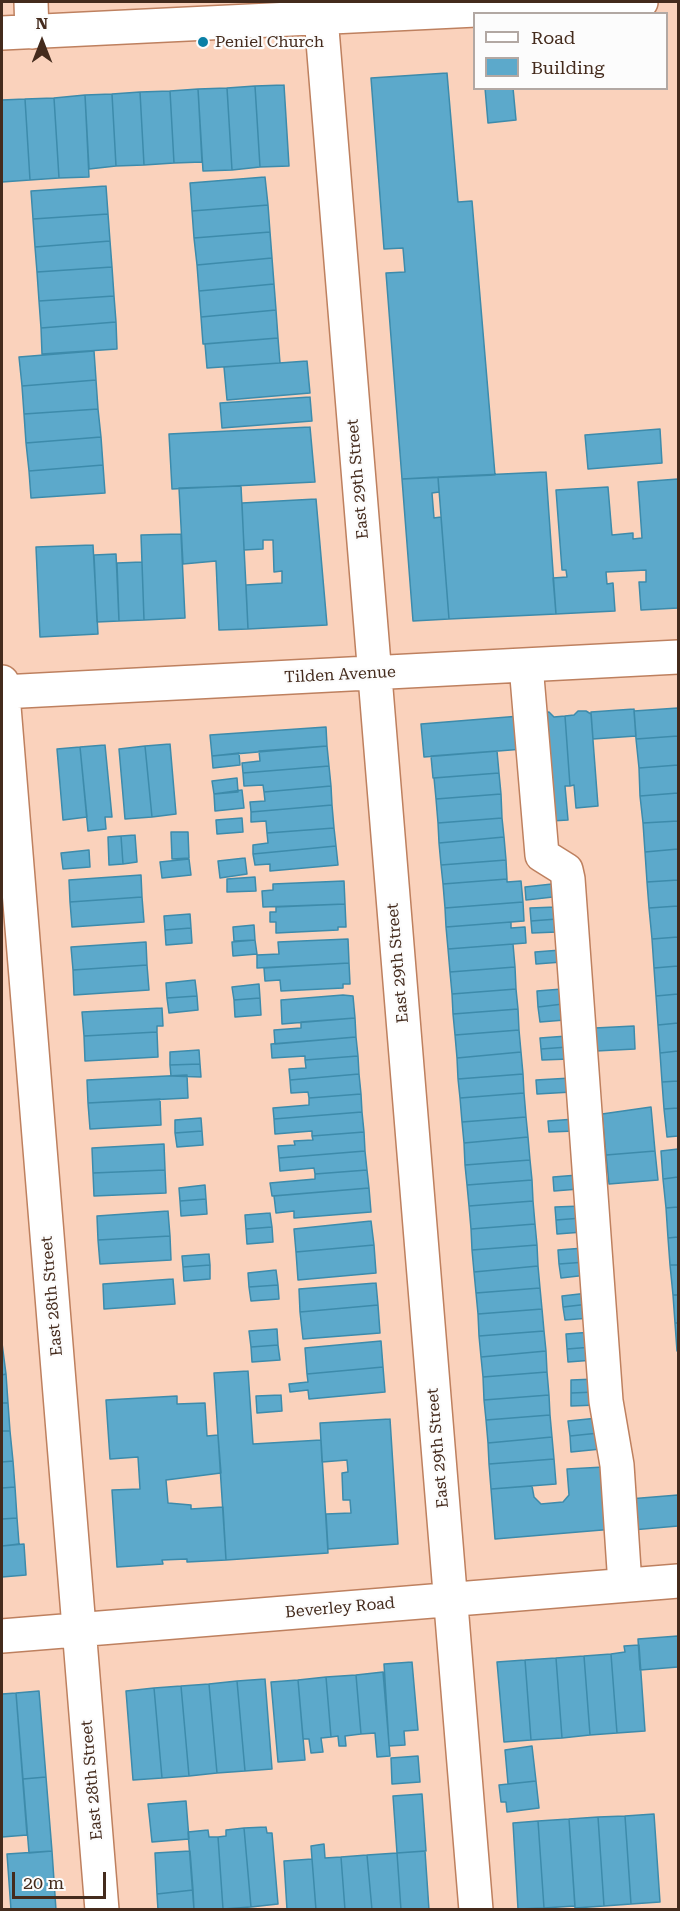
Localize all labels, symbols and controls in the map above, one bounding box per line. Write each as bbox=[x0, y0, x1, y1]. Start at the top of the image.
north arrow bbox=[12, 12, 72, 72]
legend bbox=[473, 12, 668, 90]
text: N bbox=[36, 14, 48, 33]
text: Road bbox=[531, 27, 575, 48]
place label: Peniel Church bbox=[215, 32, 324, 52]
marker: Peniel Church bbox=[196, 35, 210, 49]
text: Building bbox=[531, 57, 605, 78]
street label: East 29th Street bbox=[343, 418, 373, 540]
street label: Tilden Avenue bbox=[284, 662, 396, 688]
street label: East 29th Street bbox=[383, 902, 413, 1024]
street label: East 28th Street bbox=[37, 1235, 67, 1357]
street label: East 29th Street bbox=[423, 1387, 453, 1509]
street label: Beverley Road bbox=[284, 1594, 396, 1622]
street label: East 28th Street bbox=[77, 1719, 107, 1841]
scale bar bbox=[15, 1860, 110, 1898]
text: 20 m bbox=[23, 1872, 64, 1893]

